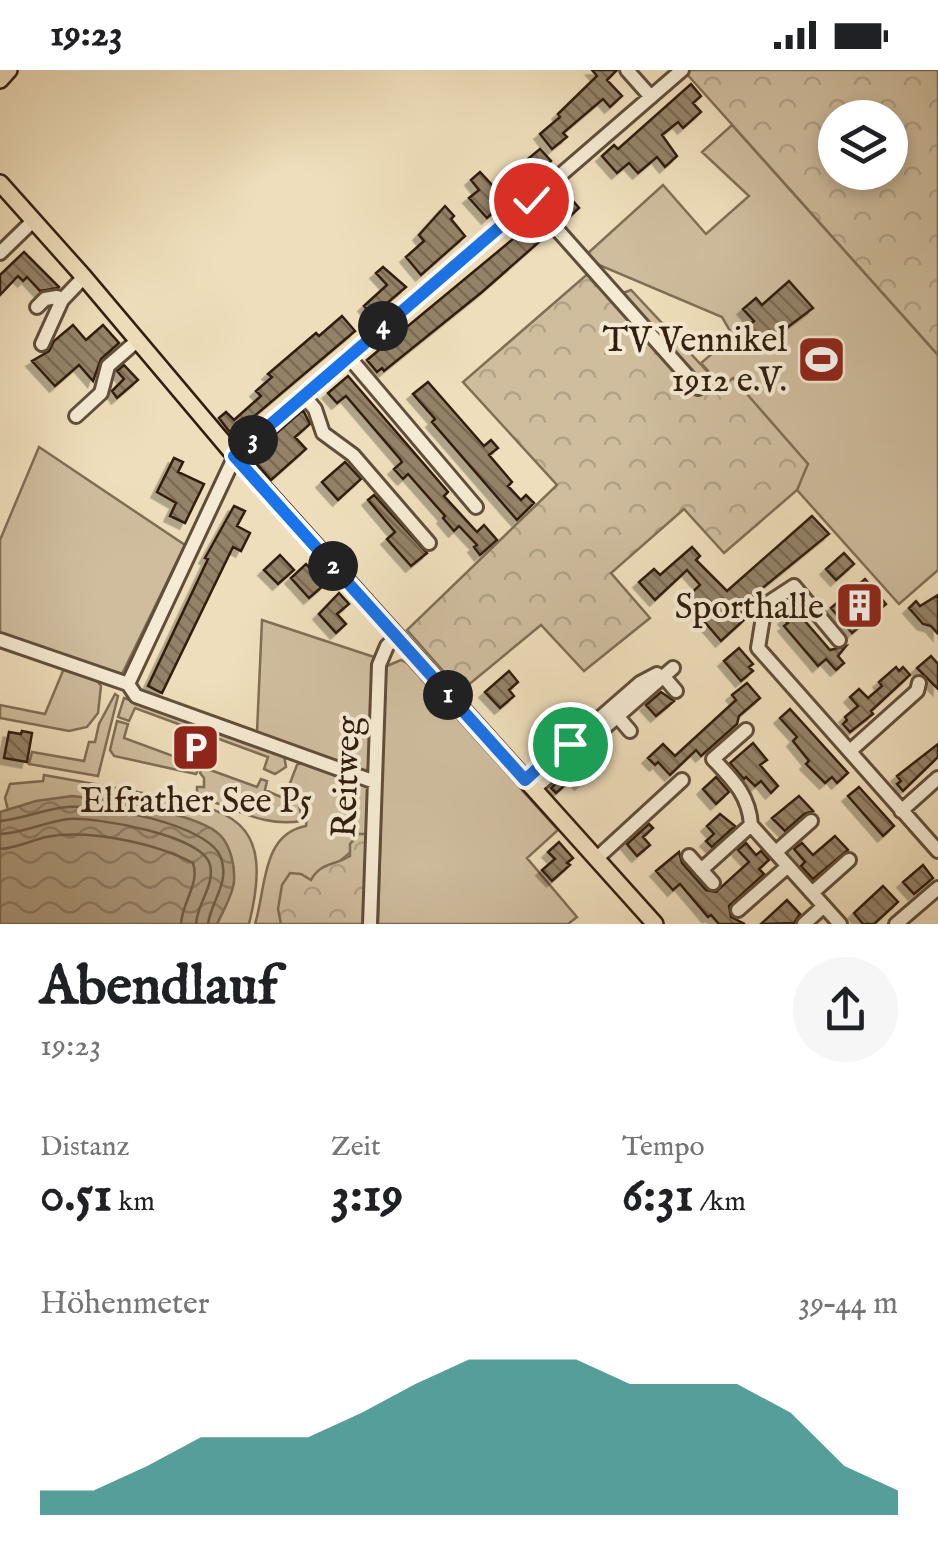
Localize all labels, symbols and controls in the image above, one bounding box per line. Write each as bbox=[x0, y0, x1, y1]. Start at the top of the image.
text: 19:23 bbox=[50, 11, 123, 59]
map controls bbox=[818, 100, 908, 190]
button: layers bbox=[818, 100, 908, 190]
pin bbox=[489, 158, 574, 243]
icon: check bbox=[504, 173, 559, 228]
pin: 4 bbox=[358, 301, 408, 351]
text: 4 bbox=[376, 308, 390, 343]
place label: TV Vennikel 1912 e.V. bbox=[602, 319, 787, 404]
sports icon: TV Vennikel 1912 e.V. bbox=[796, 333, 848, 385]
pin: 3 bbox=[228, 415, 278, 465]
text: 3 bbox=[248, 422, 258, 457]
pin: 2 bbox=[308, 541, 358, 591]
text: 2 bbox=[326, 548, 340, 583]
building icon: Sporthalle bbox=[833, 580, 885, 632]
place label: Sporthalle bbox=[675, 586, 824, 631]
pin: 1 bbox=[423, 670, 473, 720]
text: 1 bbox=[443, 677, 453, 712]
pin bbox=[528, 702, 613, 787]
street label: Reitweg bbox=[323, 714, 372, 839]
icon: arrive bbox=[543, 717, 598, 772]
parking icon: Elfrather See P5 bbox=[170, 722, 222, 774]
place label: Elfrather See P5 bbox=[80, 780, 312, 825]
text: Abendlauf bbox=[40, 953, 278, 1023]
button: share bbox=[793, 957, 898, 1062]
text: 19:23 bbox=[40, 1026, 101, 1067]
text: Distanz bbox=[40, 1130, 129, 1165]
text: Zeit bbox=[331, 1130, 381, 1165]
text: Tempo bbox=[622, 1130, 705, 1165]
text: 0.51 bbox=[40, 1165, 112, 1228]
text: 3:19 bbox=[331, 1165, 403, 1228]
text: 6:31 bbox=[622, 1165, 694, 1228]
text: km bbox=[112, 1185, 155, 1220]
text: /km bbox=[694, 1185, 746, 1220]
text: Höhenmeter bbox=[40, 1284, 209, 1325]
text: 39–44 m bbox=[798, 1284, 898, 1325]

